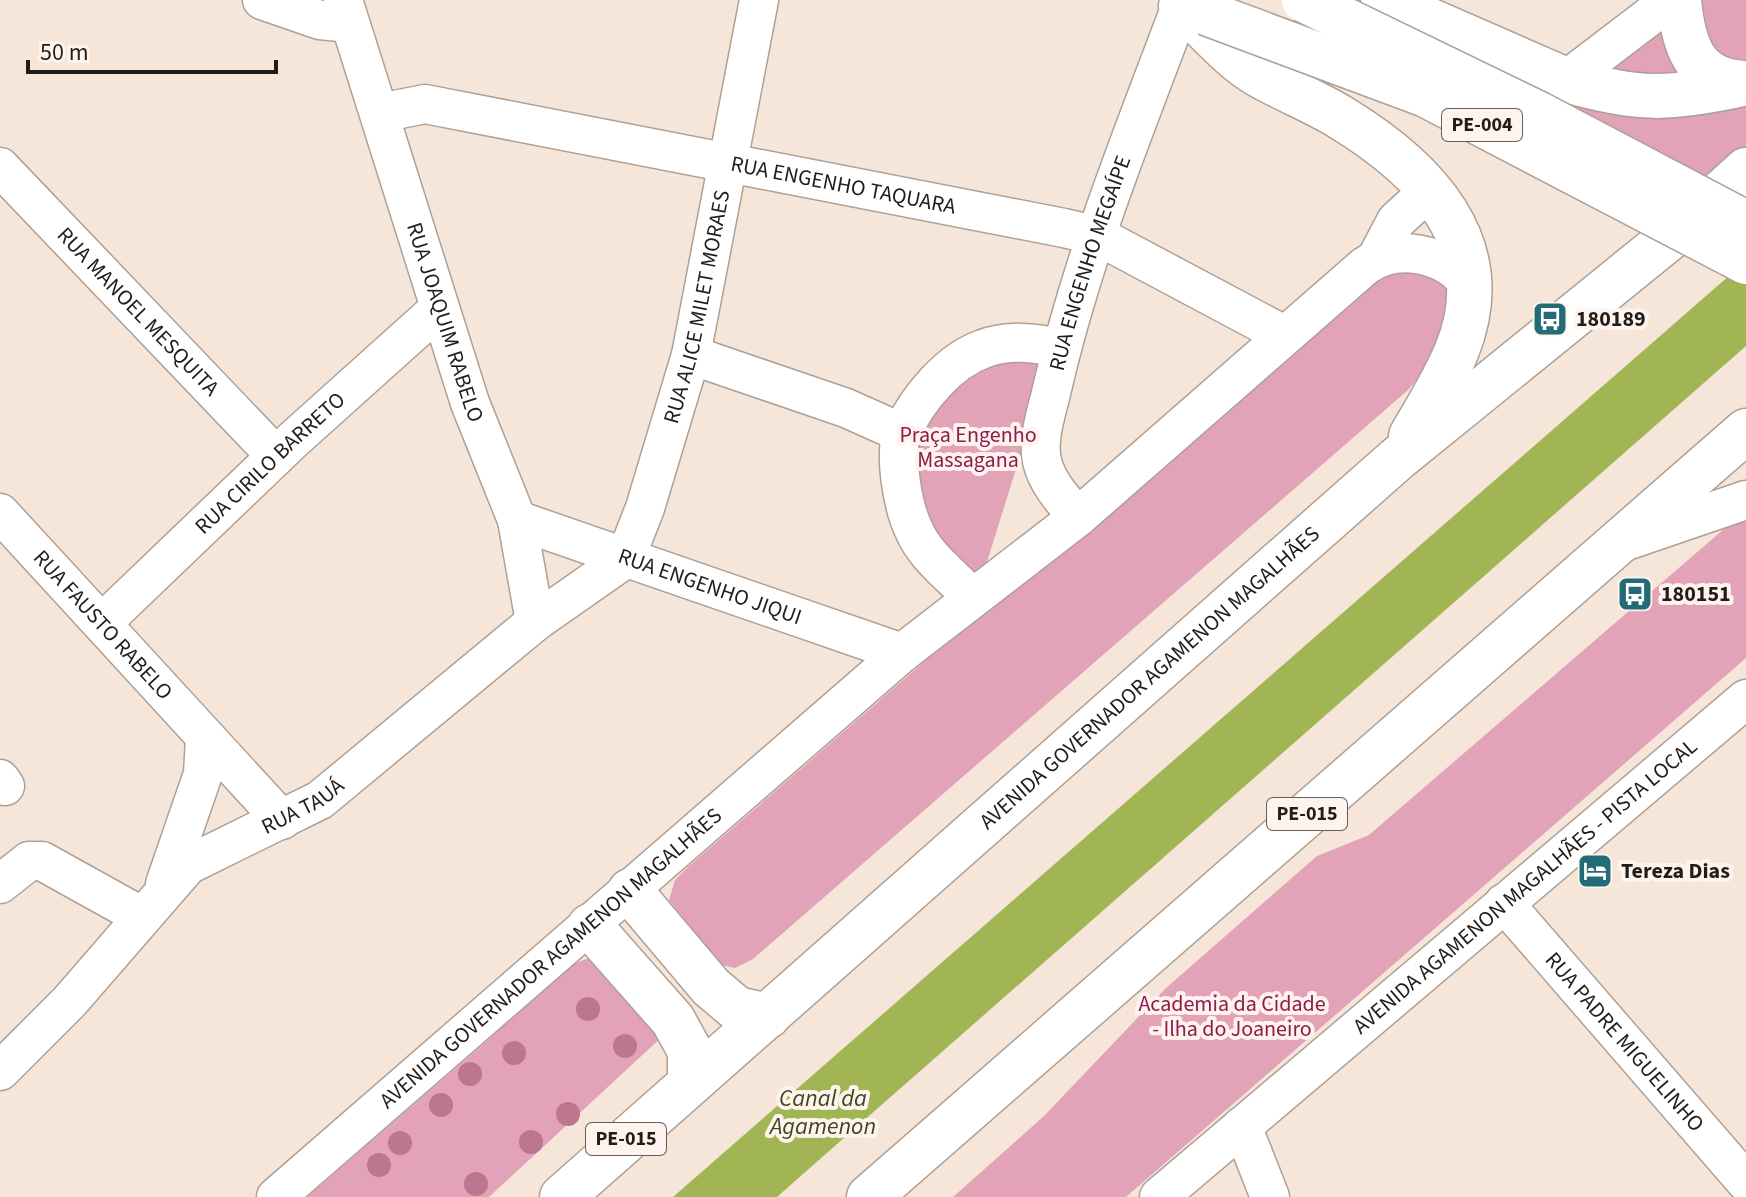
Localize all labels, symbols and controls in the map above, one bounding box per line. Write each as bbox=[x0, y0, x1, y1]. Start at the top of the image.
scale bar bbox=[28, 24, 276, 74]
text: 50 m bbox=[40, 35, 89, 70]
road number: PE-004 bbox=[1442, 109, 1522, 141]
street label: RUA ENGENHO TAQUARA bbox=[728, 148, 959, 223]
street label: RUA ENGENHO MEGAÍPE bbox=[1041, 151, 1139, 374]
street label: RUA ALICE MILET MORAES bbox=[655, 187, 738, 428]
street label: RUA JOAQUIM RABELO bbox=[398, 218, 492, 427]
street label: RUA MANOEL MESQUITA bbox=[50, 220, 227, 403]
bus stop icon: 180189 bbox=[1531, 300, 1569, 338]
place label: 180189 bbox=[1576, 303, 1646, 335]
street label: RUA CIRILO BARRETO bbox=[188, 384, 352, 542]
park label: Praça Engenho Massagana bbox=[899, 419, 1037, 476]
street label: AVENIDA GOVERNADOR AGAMENON MAGALHÃES bbox=[972, 518, 1327, 837]
street label: RUA ENGENHO JIQUI bbox=[614, 540, 806, 633]
street label: RUA FAUSTO RABELO bbox=[26, 543, 180, 707]
bus stop icon: 180151 bbox=[1616, 575, 1654, 613]
place label: 180151 bbox=[1661, 578, 1731, 610]
street label: AVENIDA AGAMENON MAGALHÃES - PISTA LOCAL bbox=[1346, 731, 1704, 1042]
street label: RUA TAUÁ bbox=[256, 770, 351, 843]
road number: PE-015 bbox=[1267, 798, 1347, 830]
street label: AVENIDA GOVERNADOR AGAMENON MAGALHÃES bbox=[372, 800, 729, 1116]
hotel icon: Tereza Dias bbox=[1576, 852, 1614, 890]
place label: Tereza Dias bbox=[1621, 855, 1730, 887]
street label: RUA PADRE MIGUELINHO bbox=[1537, 945, 1712, 1139]
park label: Academia da Cidade - Ilha do Joaneiro bbox=[1138, 988, 1326, 1045]
water label: Canal da Agamenon bbox=[768, 1081, 876, 1144]
road number: PE-015 bbox=[586, 1123, 666, 1155]

